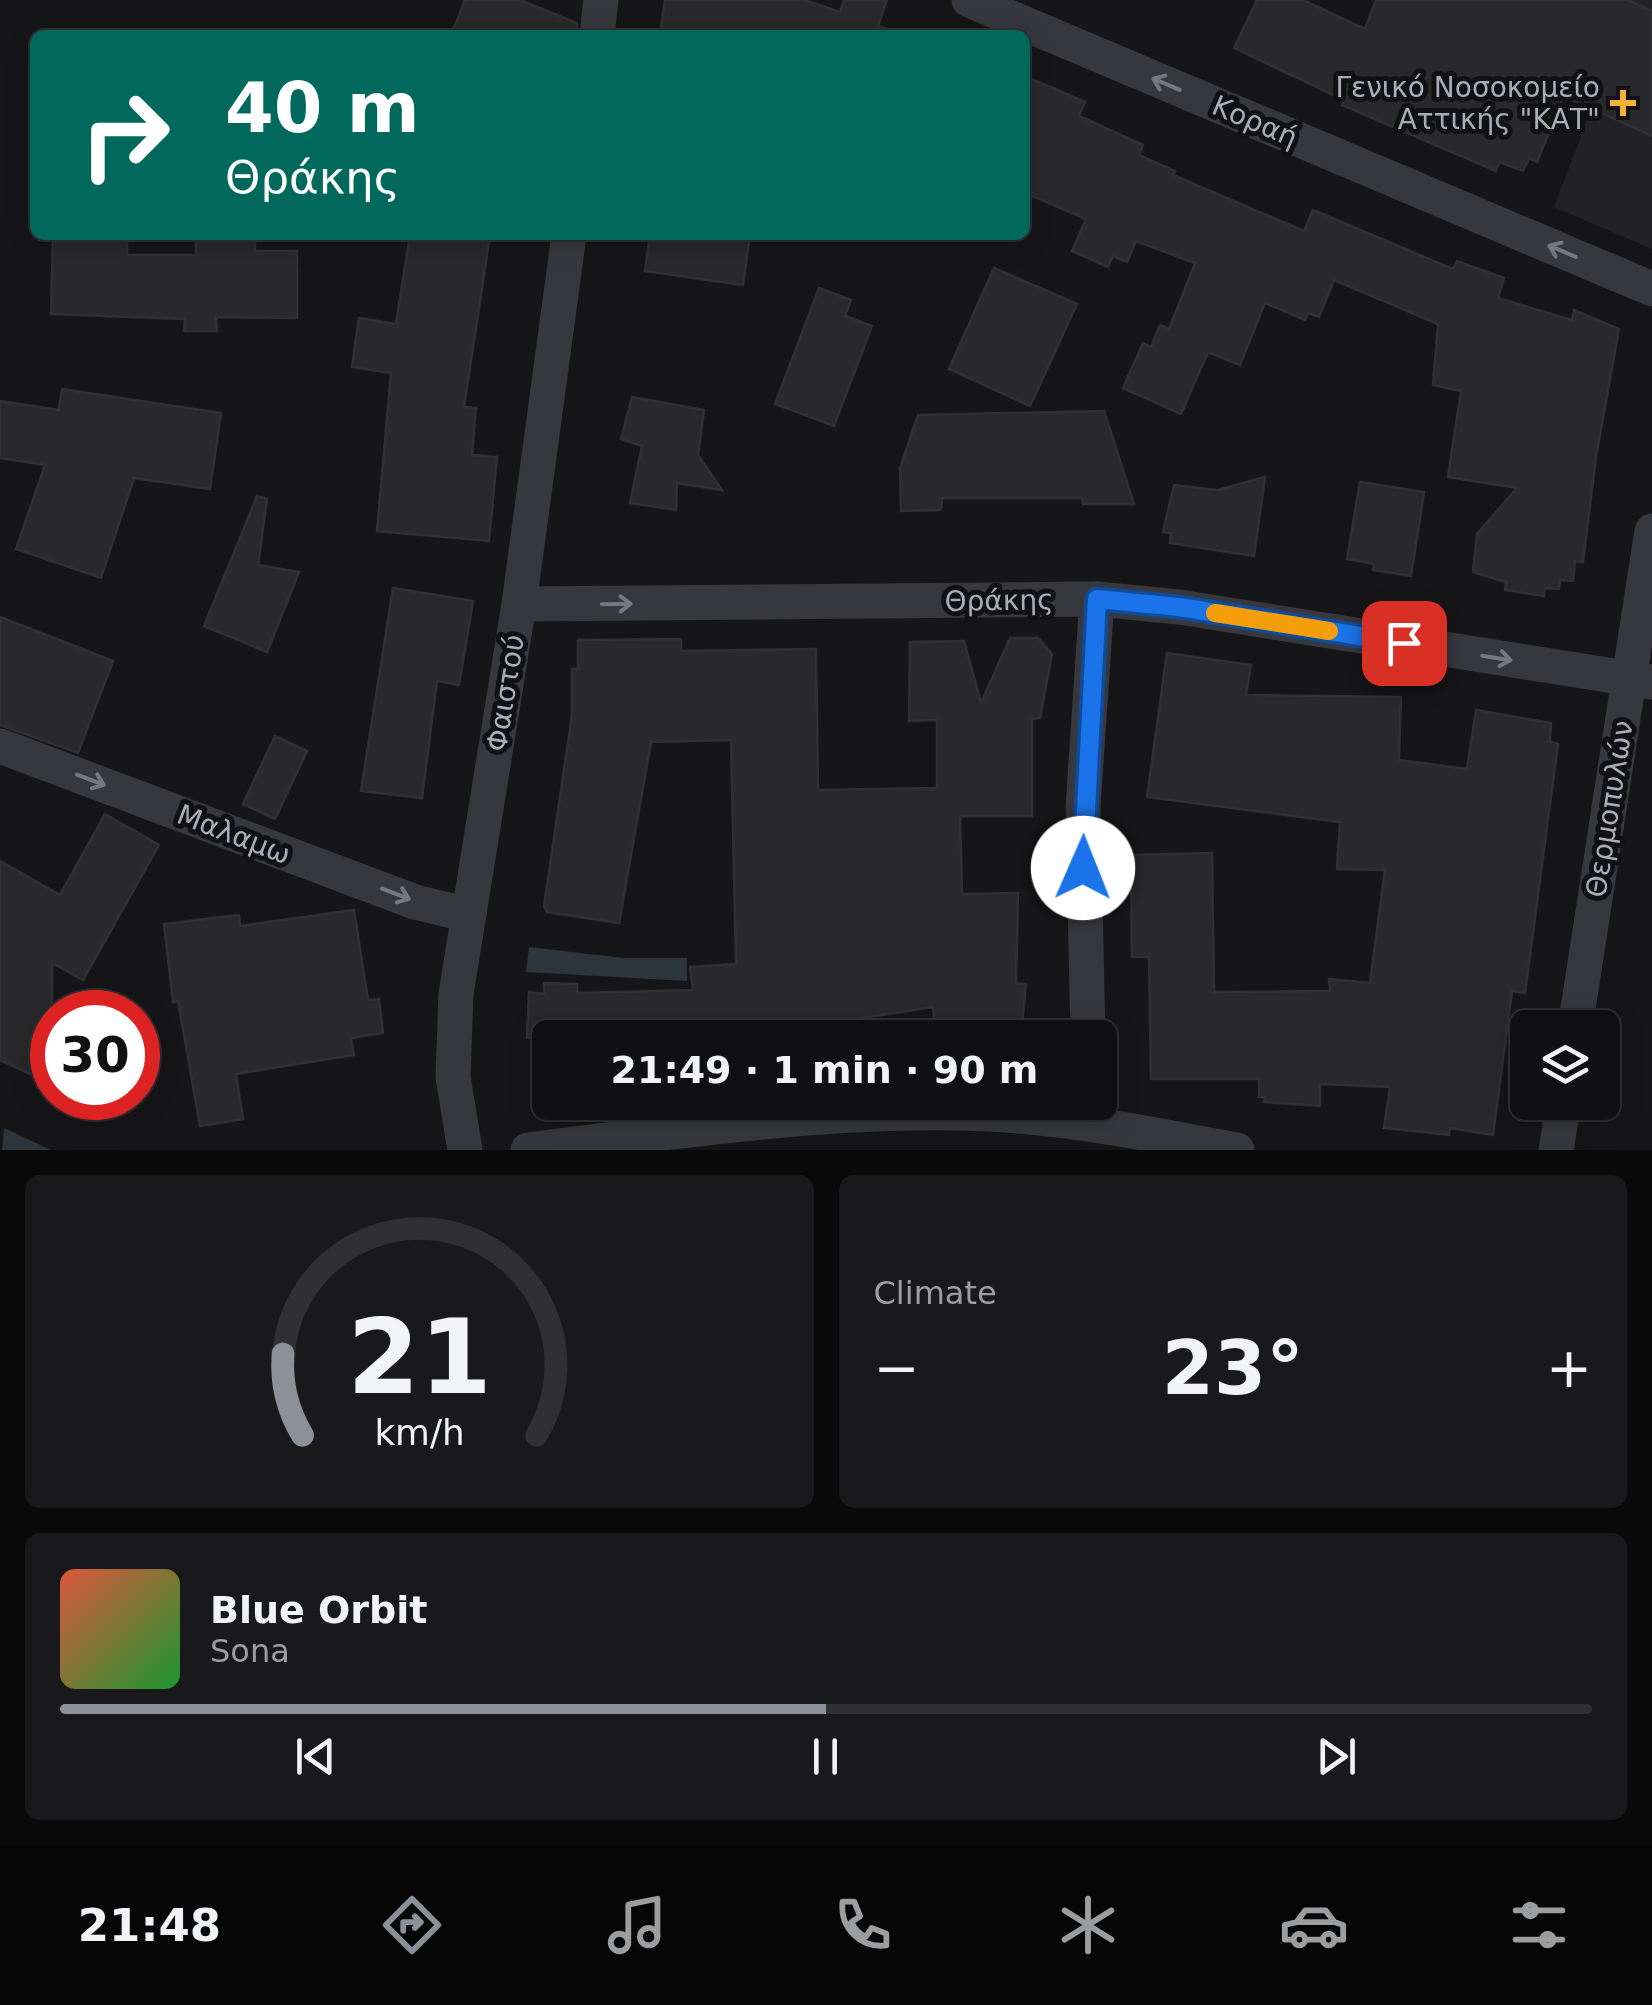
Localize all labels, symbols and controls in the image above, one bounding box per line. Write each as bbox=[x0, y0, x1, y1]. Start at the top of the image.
text: 40 m bbox=[225, 67, 420, 149]
icon: right bbox=[60, 70, 190, 200]
place label: Γενικό Νοσοκομείο Αττικής "ΚΑΤ" bbox=[1335, 71, 1600, 136]
one-way arrow bbox=[1151, 73, 1182, 91]
street label: Κοραή bbox=[1207, 89, 1302, 154]
marker: Γενικό Νοσοκομείο Αττικής "ΚΑΤ" bbox=[1610, 90, 1636, 116]
text: Θράκης bbox=[225, 151, 400, 204]
one-way arrow bbox=[1547, 241, 1578, 259]
street label: Θράκης bbox=[944, 583, 1054, 618]
one-way arrow bbox=[600, 594, 632, 613]
pin bbox=[1362, 601, 1447, 686]
icon: arrive bbox=[1377, 616, 1432, 671]
street label: Φαιστού bbox=[480, 632, 531, 754]
one-way arrow bbox=[1481, 649, 1513, 668]
street label: Θερμοπυλών bbox=[1579, 718, 1640, 900]
one-way arrow bbox=[75, 772, 106, 790]
street label: Μαλαμω bbox=[172, 798, 295, 871]
position arrow bbox=[1031, 816, 1135, 920]
one-way arrow bbox=[380, 887, 410, 905]
speed limit sign: 30 bbox=[30, 990, 160, 1120]
map controls bbox=[1510, 1010, 1620, 1120]
button: layers bbox=[1510, 1010, 1620, 1120]
text: 21:49 · 1 min · 90 m bbox=[611, 1048, 1038, 1092]
text: Climate bbox=[874, 1274, 997, 1312]
text: 21 bbox=[347, 1296, 492, 1418]
text: 23° bbox=[1162, 1324, 1304, 1412]
text: − bbox=[874, 1336, 920, 1400]
text: + bbox=[1546, 1336, 1592, 1400]
text: km/h bbox=[374, 1412, 464, 1453]
text: Blue Orbit bbox=[210, 1588, 427, 1632]
text: Sona bbox=[210, 1632, 290, 1670]
icon: previous bbox=[288, 1729, 343, 1784]
icon: pause bbox=[798, 1729, 853, 1784]
icon: next bbox=[1309, 1729, 1364, 1784]
icon: directions bbox=[377, 1890, 447, 1960]
icon: music bbox=[602, 1890, 672, 1960]
icon: phone bbox=[828, 1890, 898, 1960]
icon: climate bbox=[1053, 1890, 1123, 1960]
icon: car bbox=[1279, 1890, 1349, 1960]
icon: filters bbox=[1504, 1890, 1574, 1960]
text: 21:48 bbox=[78, 1899, 221, 1952]

